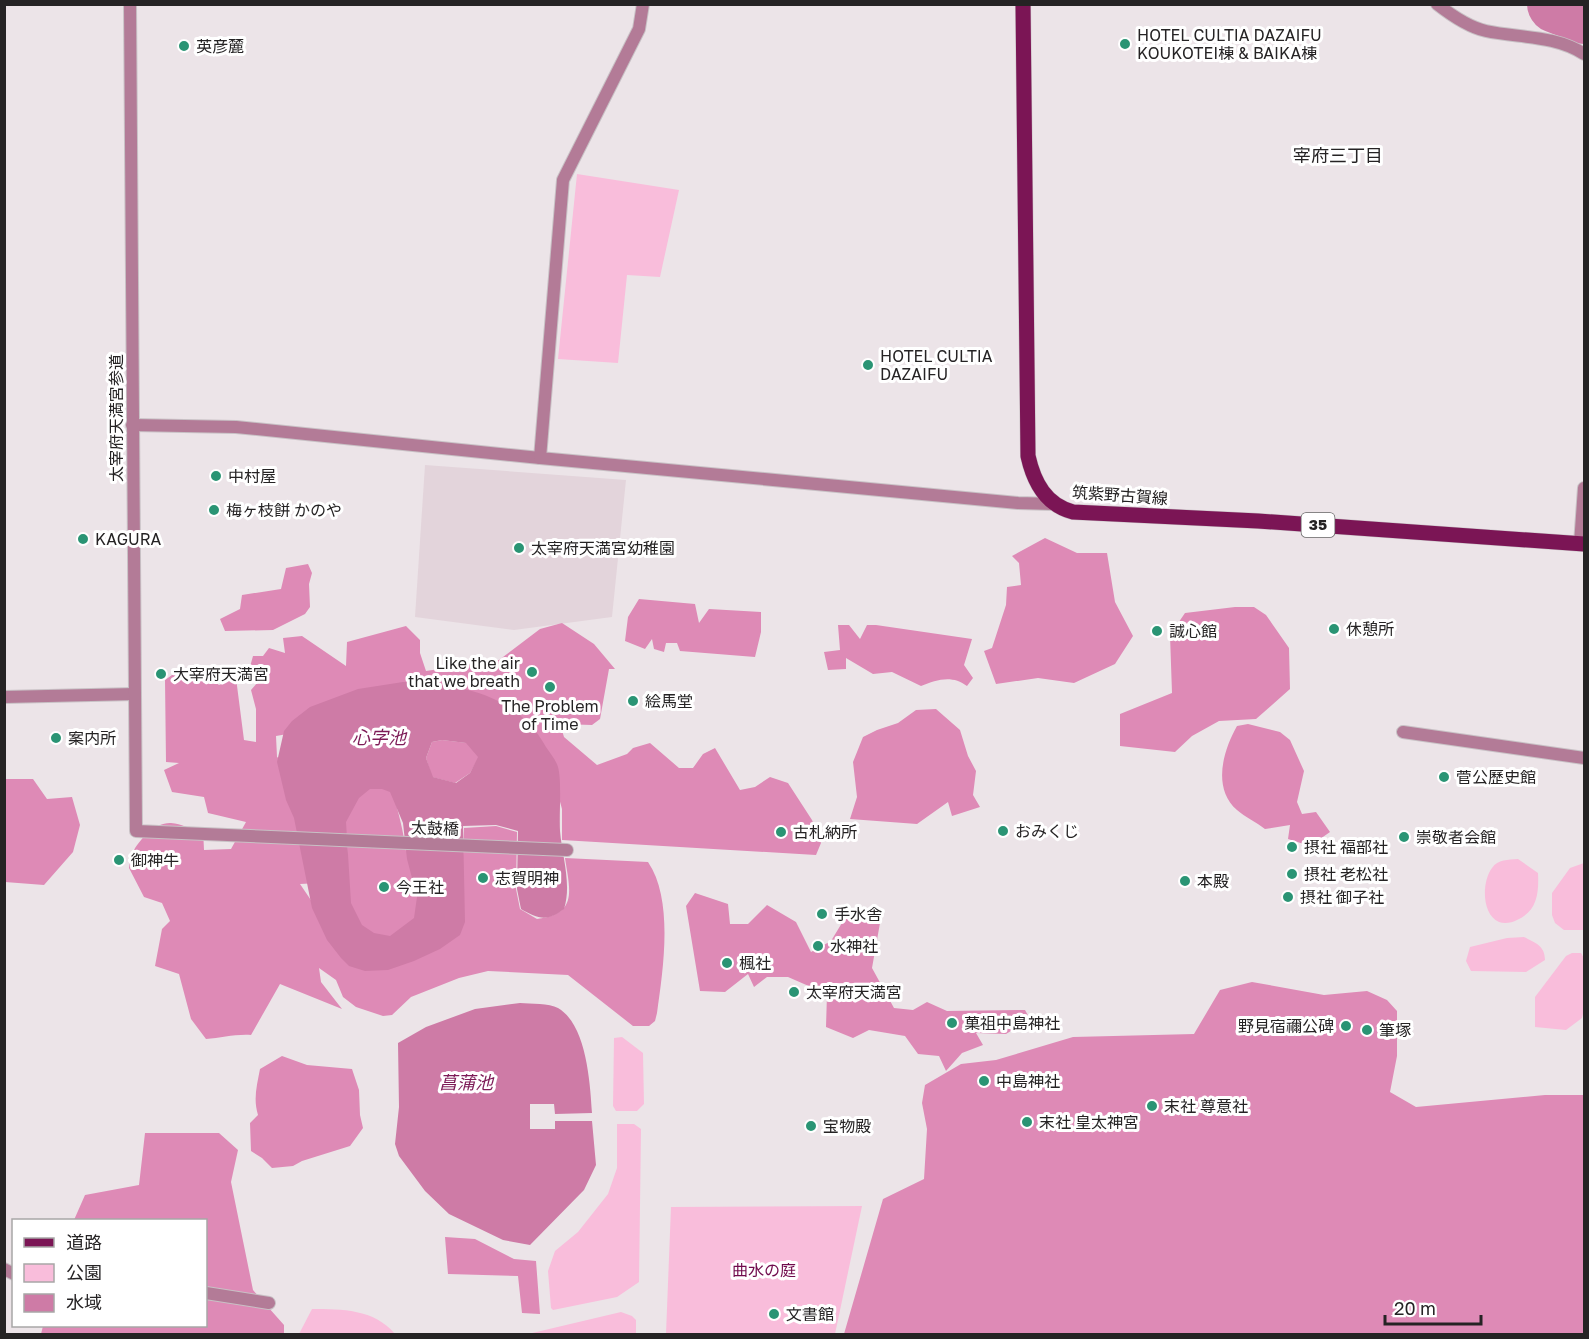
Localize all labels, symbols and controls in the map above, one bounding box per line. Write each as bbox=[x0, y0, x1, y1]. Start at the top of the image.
place label: HOTEL CULTIA DAZAIFU KOUKOTEI棟 & BAIKA棟 bbox=[1137, 25, 1322, 63]
place label: 英彦麓 bbox=[196, 36, 244, 56]
marker: HOTEL CULTIA DAZAIFU KOUKOTEI棟 & BAIKA棟 bbox=[1118, 37, 1132, 51]
marker: 英彦麓 bbox=[177, 39, 191, 53]
district label: 宰府三丁目 bbox=[1293, 144, 1383, 166]
place label: HOTEL CULTIA DAZAIFU bbox=[880, 346, 993, 384]
street label: 太宰府天満宮参道 bbox=[106, 354, 126, 482]
marker: HOTEL CULTIA DAZAIFU bbox=[861, 358, 875, 372]
place label: 中村屋 bbox=[228, 466, 276, 486]
marker: 中村屋 bbox=[209, 469, 223, 483]
street label: 筑紫野古賀線 bbox=[1071, 482, 1169, 508]
place label: 梅ヶ枝餅 かのや bbox=[226, 500, 342, 520]
marker: 梅ヶ枝餅 かのや bbox=[207, 503, 221, 517]
road number: 35 bbox=[1302, 513, 1334, 537]
place label: KAGURA bbox=[95, 529, 162, 549]
marker: KAGURA bbox=[76, 532, 90, 546]
place label: 太宰府天満宮幼稚園 bbox=[531, 538, 675, 558]
marker: 太宰府天満宮幼稚園 bbox=[512, 541, 526, 555]
place label: 休憩所 bbox=[1346, 619, 1394, 639]
place label: 誠心館 bbox=[1169, 621, 1217, 641]
marker: 休憩所 bbox=[1327, 622, 1341, 636]
marker: 誠心館 bbox=[1150, 624, 1164, 638]
place label: Like the air that we breath bbox=[408, 653, 520, 691]
place label: 大宰府天満宮 bbox=[173, 664, 269, 684]
marker: Like the air that we breath bbox=[525, 665, 539, 679]
marker: 大宰府天満宮 bbox=[154, 667, 168, 681]
marker: The Problem of Time bbox=[543, 680, 557, 694]
place label: 絵馬堂 bbox=[645, 691, 693, 711]
marker: 絵馬堂 bbox=[626, 694, 640, 708]
place label: The Problem of Time bbox=[501, 696, 599, 734]
water label: 心字池 bbox=[352, 726, 408, 748]
place label: 案内所 bbox=[68, 728, 116, 748]
marker: 案内所 bbox=[49, 731, 63, 745]
place label: 菅公歷史館 bbox=[1456, 767, 1536, 787]
marker: 菅公歷史館 bbox=[1437, 770, 1451, 784]
street label: 太鼓橋 bbox=[411, 817, 459, 839]
place label: おみくじ bbox=[1015, 821, 1079, 841]
place label: 古札納所 bbox=[793, 822, 857, 842]
marker: おみくじ bbox=[996, 824, 1010, 838]
marker: 古札納所 bbox=[774, 825, 788, 839]
place label: 崇敬者会館 bbox=[1416, 827, 1496, 847]
marker: 崇敬者会館 bbox=[1397, 830, 1411, 844]
place label: 摂社 福部社 bbox=[1304, 837, 1388, 857]
marker: 摂社 福部社 bbox=[1285, 840, 1299, 854]
place label: 御神牛 bbox=[131, 850, 179, 870]
marker: 御神牛 bbox=[112, 853, 126, 867]
place label: 摂社 老松社 bbox=[1304, 864, 1388, 884]
marker: 摂社 老松社 bbox=[1285, 867, 1299, 881]
place label: 志賀明神 bbox=[495, 868, 559, 888]
marker: 志賀明神 bbox=[476, 871, 490, 885]
place label: 本殿 bbox=[1197, 871, 1229, 891]
marker: 本殿 bbox=[1178, 874, 1192, 888]
place label: 今王社 bbox=[396, 877, 444, 897]
marker: 今王社 bbox=[377, 880, 391, 894]
place label: 摂社 御子社 bbox=[1300, 887, 1384, 907]
marker: 摂社 御子社 bbox=[1281, 890, 1295, 904]
place label: 手水舎 bbox=[834, 904, 882, 924]
marker: 手水舎 bbox=[815, 907, 829, 921]
place label: 水神社 bbox=[830, 936, 878, 956]
marker: 水神社 bbox=[811, 939, 825, 953]
place label: 楓社 bbox=[739, 953, 771, 973]
marker: 楓社 bbox=[720, 956, 734, 970]
place label: 太宰府天満宮 bbox=[806, 982, 902, 1002]
marker: 太宰府天満宮 bbox=[787, 985, 801, 999]
place label: 菓祖中島神社 bbox=[964, 1013, 1060, 1033]
marker: 菓祖中島神社 bbox=[945, 1016, 959, 1030]
place label: 野見宿禰公碑 bbox=[1238, 1016, 1334, 1036]
marker: 野見宿禰公碑 bbox=[1339, 1019, 1353, 1033]
place label: 筆塚 bbox=[1379, 1020, 1411, 1040]
marker: 筆塚 bbox=[1360, 1023, 1374, 1037]
water label: 菖蒲池 bbox=[439, 1071, 495, 1093]
place label: 中島神社 bbox=[996, 1071, 1060, 1091]
marker: 中島神社 bbox=[977, 1074, 991, 1088]
place label: 末社 尊意社 bbox=[1164, 1096, 1248, 1116]
marker: 末社 尊意社 bbox=[1145, 1099, 1159, 1113]
place label: 末社 皇太神宮 bbox=[1039, 1112, 1139, 1132]
marker: 末社 皇太神宮 bbox=[1020, 1115, 1034, 1129]
place label: 宝物殿 bbox=[823, 1116, 871, 1136]
marker: 宝物殿 bbox=[804, 1119, 818, 1133]
legend bbox=[12, 1219, 207, 1327]
text: 道路 bbox=[66, 1231, 102, 1253]
park label: 曲水の庭 bbox=[732, 1260, 796, 1280]
text: 公園 bbox=[66, 1261, 102, 1283]
scale bar bbox=[1385, 1288, 1481, 1326]
text: 水域 bbox=[66, 1291, 102, 1313]
text: 20 m bbox=[1394, 1297, 1436, 1319]
place label: 文書館 bbox=[786, 1304, 834, 1324]
marker: 文書館 bbox=[767, 1307, 781, 1321]

